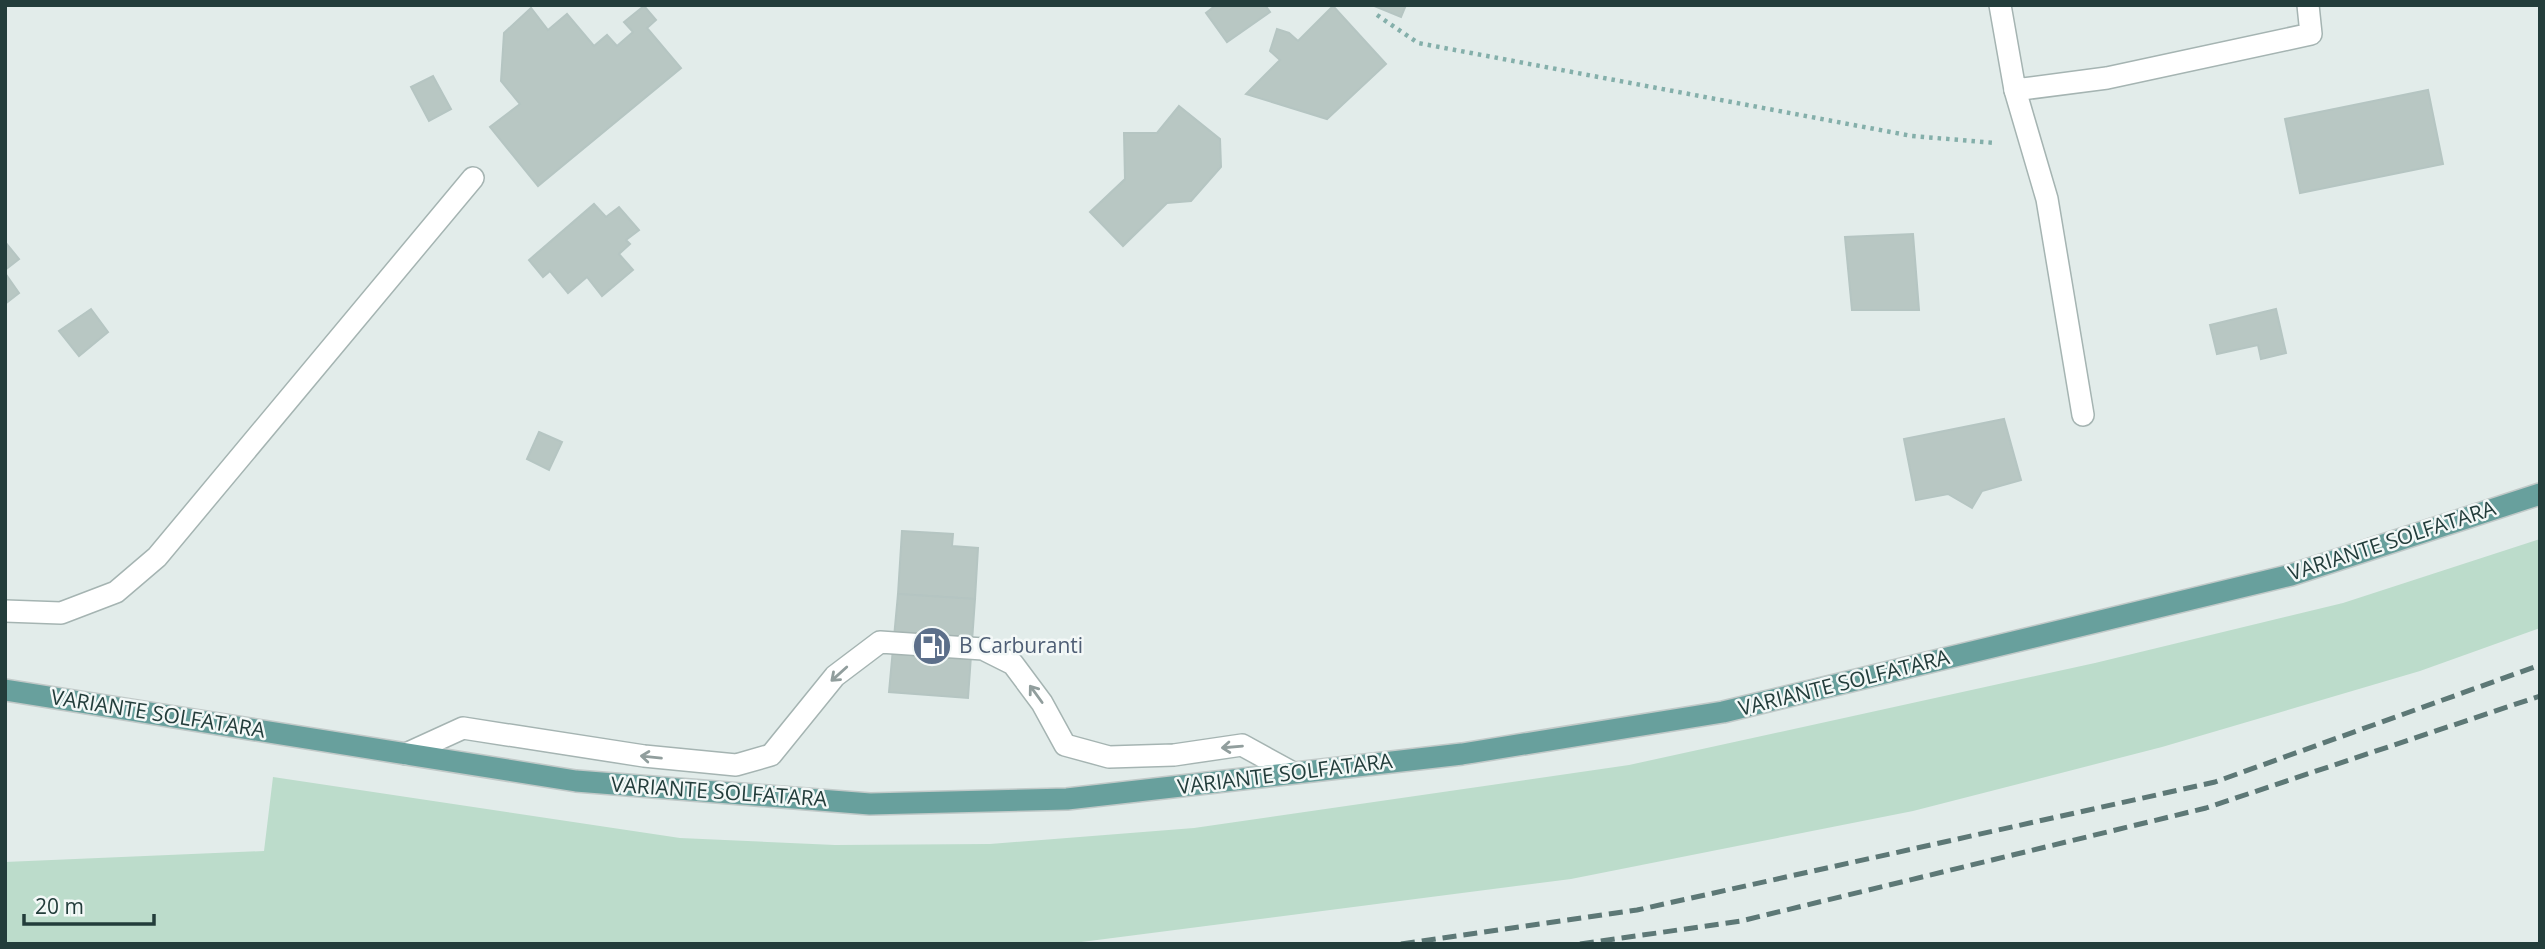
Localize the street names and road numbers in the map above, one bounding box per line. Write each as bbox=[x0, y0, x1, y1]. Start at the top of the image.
street label: VARIANTE SOLFATARA bbox=[2284, 493, 2500, 587]
street label: VARIANTE SOLFATARA bbox=[1735, 642, 1953, 722]
street label: VARIANTE SOLFATARA bbox=[49, 682, 268, 744]
street label: VARIANTE SOLFATARA bbox=[1176, 746, 1395, 800]
street label: VARIANTE SOLFATARA bbox=[610, 769, 829, 813]

